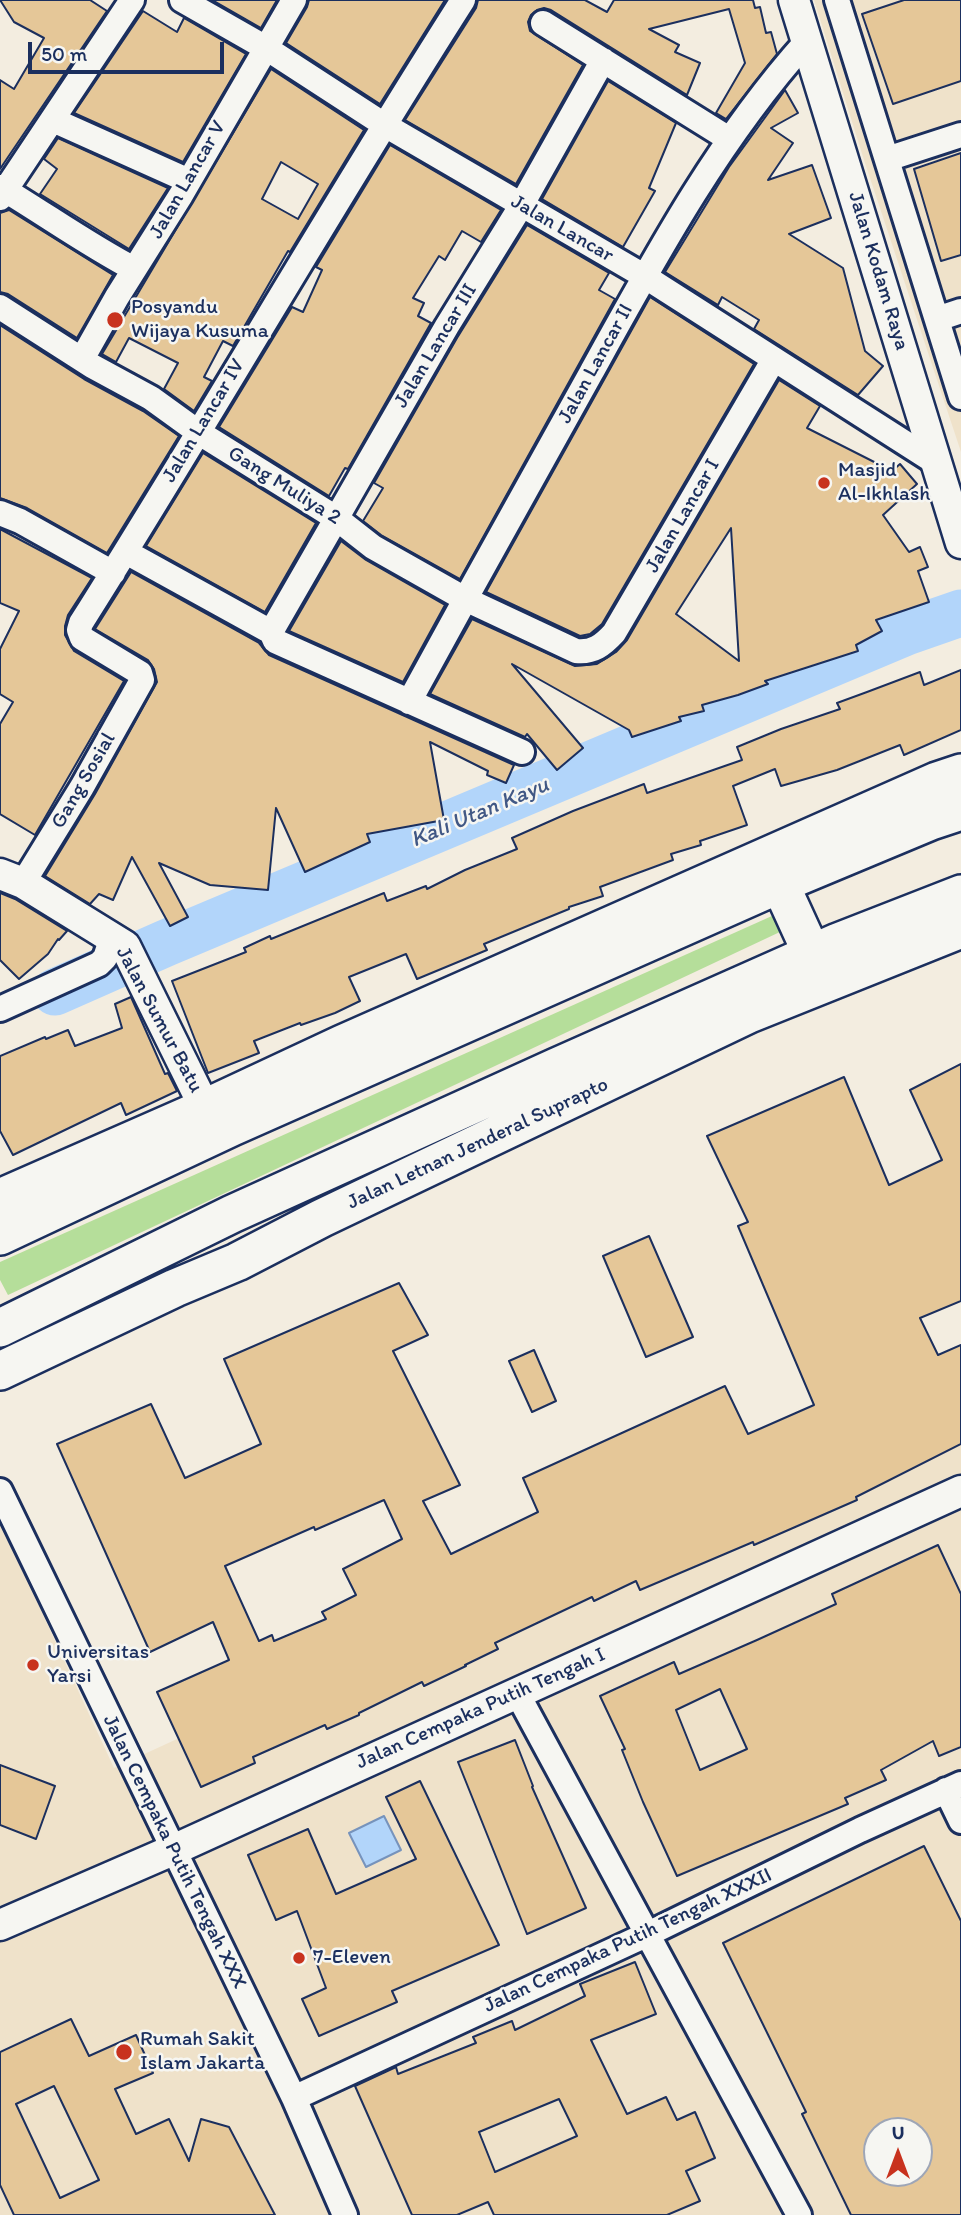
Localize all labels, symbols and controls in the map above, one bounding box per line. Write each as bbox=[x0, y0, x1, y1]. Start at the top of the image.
scale bar bbox=[32, 28, 228, 72]
text: 50 m bbox=[41, 41, 87, 66]
street label: Jalan Lancar V bbox=[144, 117, 232, 243]
street label: Jalan Lancar bbox=[506, 189, 618, 269]
street label: Jalan Kodam Raya bbox=[842, 189, 914, 353]
street label: Jalan Lancar III bbox=[389, 279, 483, 413]
place label: Posyandu Wijaya Kusuma bbox=[131, 295, 269, 345]
street label: Jalan Lancar II bbox=[553, 300, 639, 428]
marker: Posyandu Wijaya Kusuma bbox=[105, 310, 125, 330]
street label: Jalan Lancar IV bbox=[157, 355, 251, 487]
street label: Gang Muliya 2 bbox=[223, 441, 345, 531]
street label: Jalan Lancar I bbox=[640, 455, 726, 577]
place label: Masjid Al-Ikhlash bbox=[838, 458, 931, 508]
marker: Masjid Al-Ikhlash bbox=[816, 475, 832, 491]
street label: Gang Sosial bbox=[46, 728, 122, 834]
water label: Kali Utan Kayu bbox=[407, 772, 553, 854]
street label: Jalan Sumur Batu bbox=[110, 943, 208, 1097]
street label: Jalan Letnan Jenderal Suprapto bbox=[343, 1072, 613, 1216]
place label: Universitas Yarsi bbox=[47, 1640, 149, 1690]
street label: Jalan Cempaka Putih Tengah I bbox=[353, 1643, 609, 1775]
marker: Universitas Yarsi bbox=[25, 1657, 41, 1673]
street label: Jalan Cempaka Putih Tengah XXX bbox=[97, 1711, 251, 1993]
street label: Jalan Cempaka Putih Tengah XXXII bbox=[480, 1863, 776, 2019]
place label: 7-Eleven bbox=[313, 1945, 391, 1971]
marker: 7-Eleven bbox=[291, 1950, 307, 1966]
place label: Rumah Sakit Islam Jakarta bbox=[140, 2027, 265, 2077]
marker: Rumah Sakit Islam Jakarta bbox=[114, 2042, 134, 2062]
north arrow bbox=[863, 2117, 933, 2187]
text: U bbox=[892, 2121, 904, 2144]

